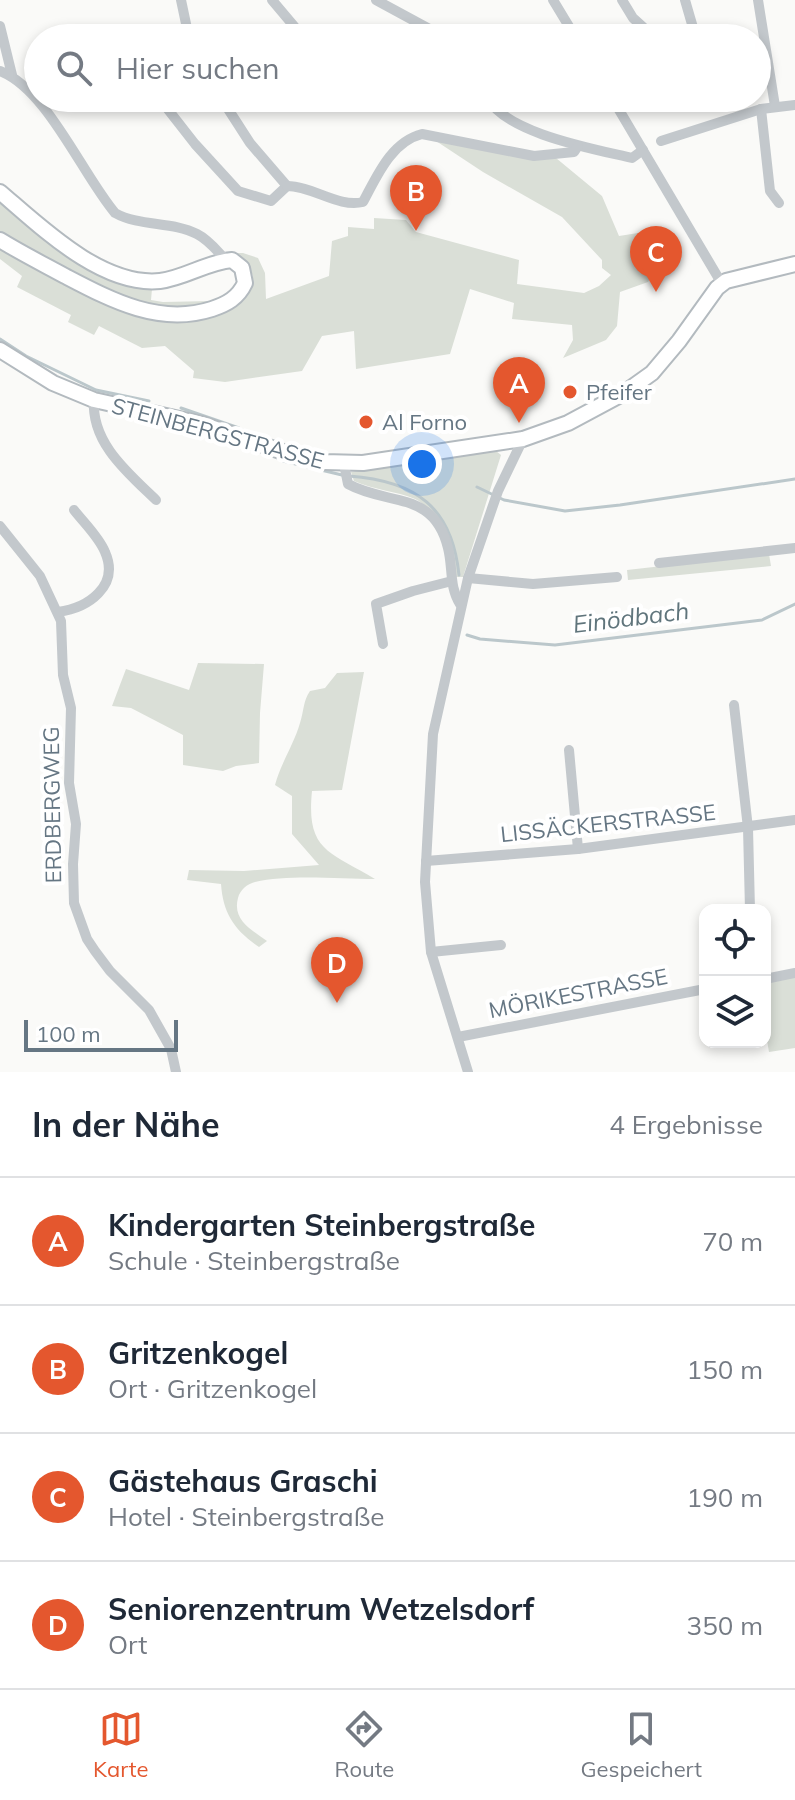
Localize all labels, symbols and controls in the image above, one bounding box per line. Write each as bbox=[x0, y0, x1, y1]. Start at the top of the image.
search box bbox=[24, 24, 771, 112]
icon: search bbox=[52, 46, 96, 90]
text: Hier suchen bbox=[116, 49, 280, 87]
pin: B bbox=[390, 165, 442, 231]
pin: C bbox=[630, 226, 682, 292]
pin: A bbox=[493, 357, 545, 423]
place label: Pfeifer bbox=[586, 378, 652, 406]
marker: Pfeifer bbox=[561, 383, 579, 401]
street label: STEINBERGSTRASSE bbox=[109, 391, 327, 475]
place label: Al Forno bbox=[382, 408, 467, 436]
marker: Al Forno bbox=[357, 413, 375, 431]
your location bbox=[402, 444, 442, 484]
water label: Einödbach bbox=[571, 595, 691, 639]
street label: ERDBERGWEG bbox=[37, 726, 67, 884]
street label: LISSÄCKERSTRASSE bbox=[499, 798, 717, 848]
map controls bbox=[699, 904, 771, 1048]
button: locate bbox=[699, 904, 771, 976]
pin: D bbox=[311, 937, 363, 1003]
street label: MÖRIKESTRASSE bbox=[486, 962, 670, 1024]
button: layers bbox=[699, 976, 771, 1048]
scale bar bbox=[24, 1016, 178, 1052]
text: 100 m bbox=[36, 1020, 101, 1048]
text: In der Nähe bbox=[32, 1103, 220, 1146]
text: 4 Ergebnisse bbox=[609, 1108, 763, 1141]
text: Kindergarten Steinbergstraße bbox=[108, 1206, 536, 1244]
text: A bbox=[48, 1225, 68, 1258]
text: 70 m bbox=[702, 1225, 763, 1258]
text: Schule · Steinbergstraße bbox=[108, 1244, 400, 1277]
text: Gritzenkogel bbox=[108, 1334, 288, 1372]
text: B bbox=[49, 1353, 67, 1386]
text: 150 m bbox=[687, 1353, 763, 1386]
text: Ort · Gritzenkogel bbox=[108, 1372, 317, 1405]
text: Gästehaus Graschi bbox=[108, 1462, 378, 1500]
text: C bbox=[49, 1481, 67, 1514]
text: 190 m bbox=[687, 1481, 763, 1514]
text: Hotel · Steinbergstraße bbox=[108, 1500, 384, 1533]
text: Seniorenzentrum Wetzelsdorf bbox=[108, 1590, 534, 1628]
text: D bbox=[48, 1609, 68, 1642]
text: 350 m bbox=[687, 1609, 763, 1642]
text: Ort bbox=[108, 1628, 147, 1661]
tab: Karte bbox=[93, 1707, 148, 1783]
tab: Route bbox=[335, 1707, 394, 1783]
tab: Gespeichert bbox=[581, 1707, 702, 1783]

